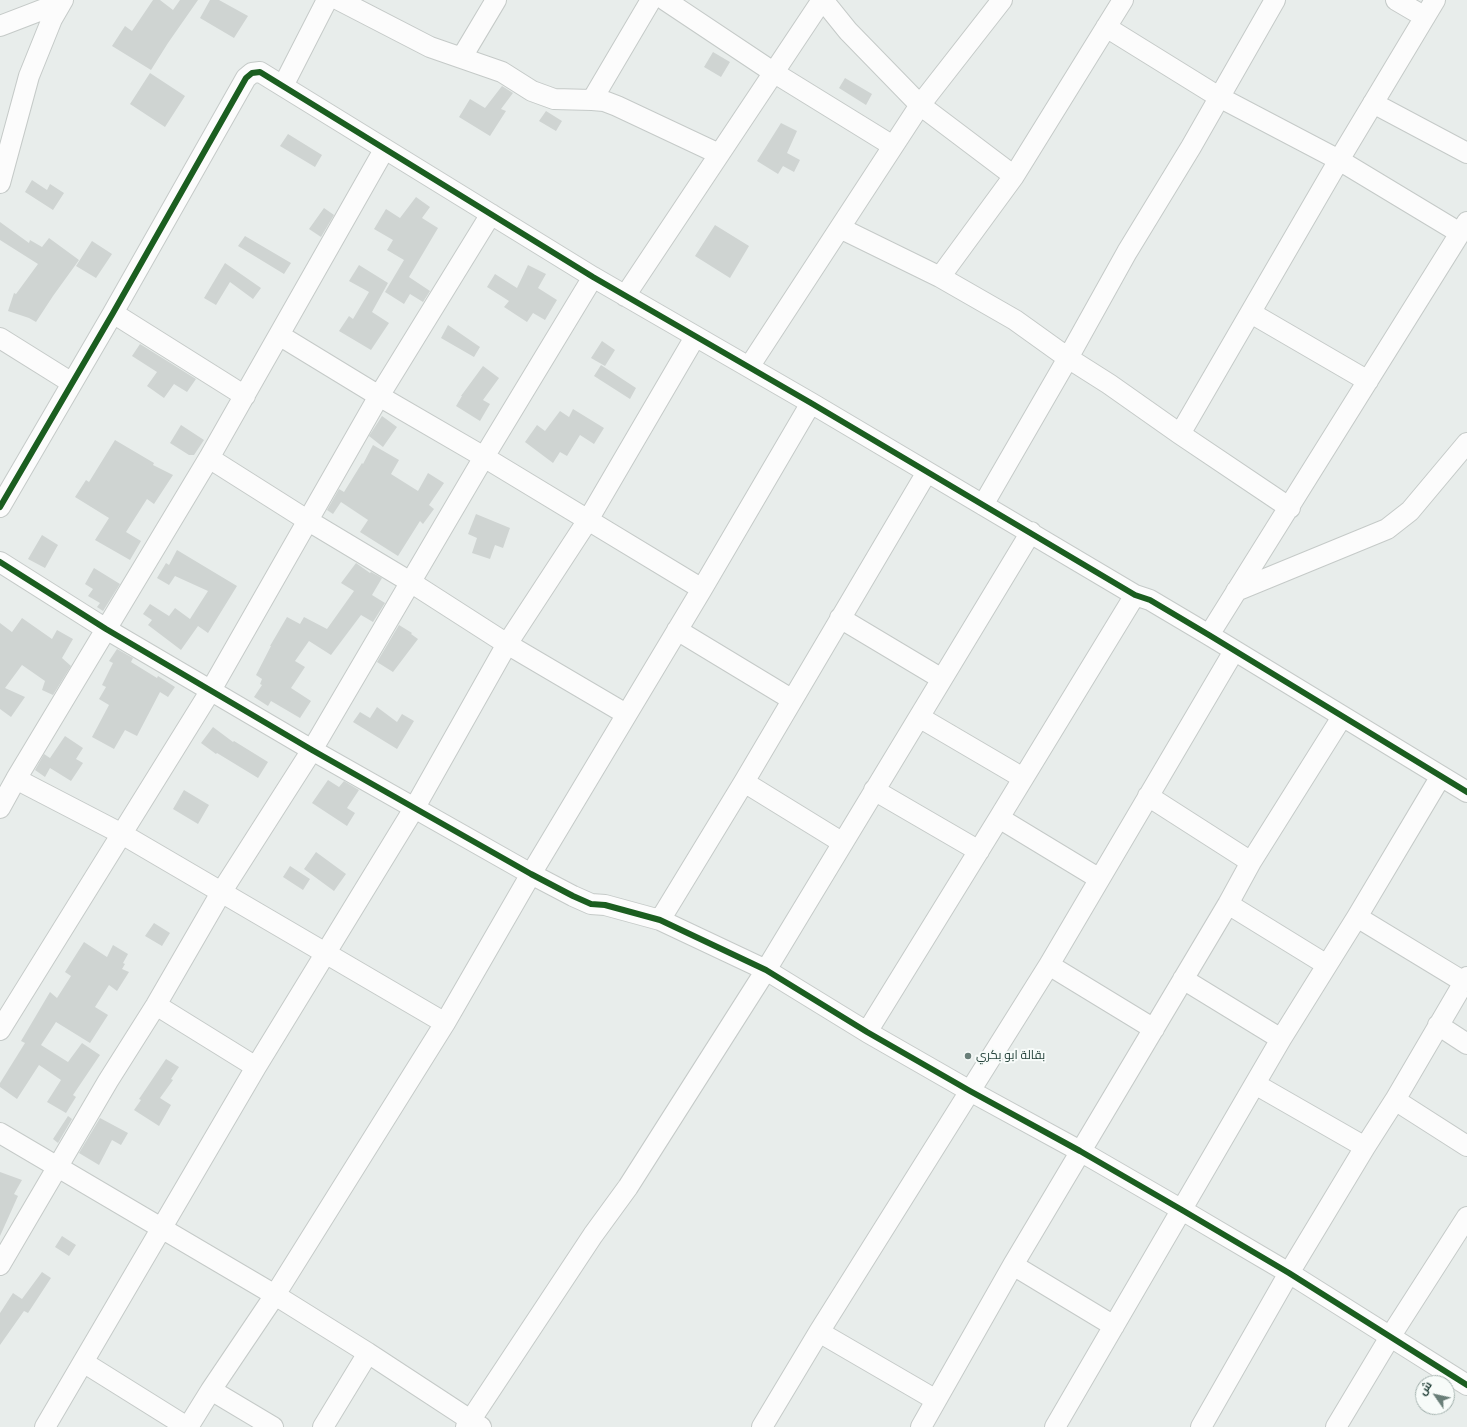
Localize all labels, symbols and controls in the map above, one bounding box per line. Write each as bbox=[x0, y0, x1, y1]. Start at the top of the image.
place label: بقالة ابو بكري bbox=[976, 1049, 1045, 1063]
marker: بقالة ابو بكري bbox=[963, 1051, 973, 1061]
north arrow bbox=[1415, 1375, 1455, 1415]
text: ش bbox=[1416, 1379, 1435, 1398]

